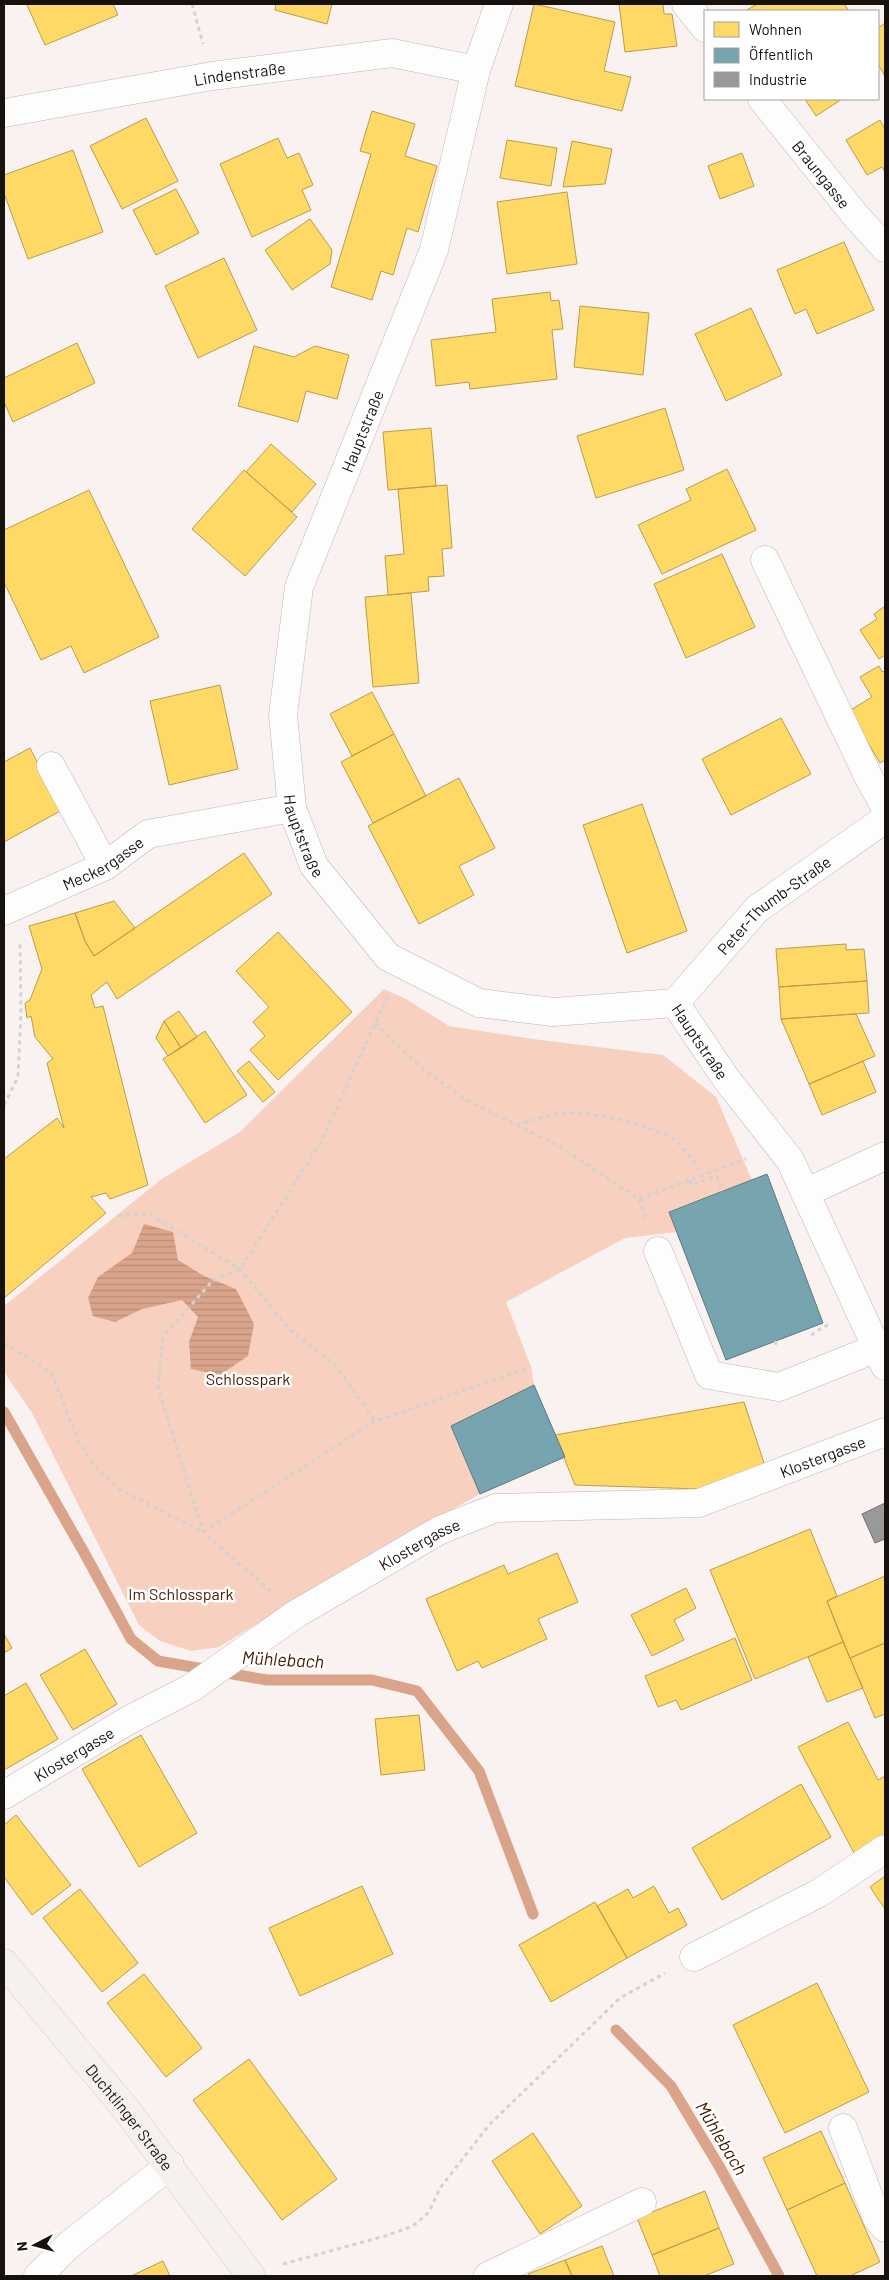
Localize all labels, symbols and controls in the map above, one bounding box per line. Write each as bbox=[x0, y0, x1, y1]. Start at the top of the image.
legend bbox=[704, 10, 879, 100]
text: Wohnen bbox=[749, 20, 802, 38]
text: Öffentlich bbox=[749, 45, 813, 63]
street label: Lindenstraße bbox=[192, 57, 287, 89]
text: Industrie bbox=[749, 70, 807, 88]
street label: Braungasse bbox=[789, 136, 855, 212]
street label: Hauptstraße bbox=[337, 387, 387, 475]
street label: Hauptstraße bbox=[281, 794, 328, 881]
street label: Meckergasse bbox=[59, 832, 147, 893]
street label: Peter-Thumb-Straße bbox=[713, 851, 834, 958]
street label: Hauptstraße bbox=[669, 1000, 733, 1082]
park label: Schlosspark bbox=[206, 1369, 290, 1388]
street label: Klostergasse bbox=[777, 1431, 868, 1481]
street label: Klostergasse bbox=[375, 1514, 462, 1573]
park label: Im Schlosspark bbox=[128, 1584, 234, 1603]
water label: Mühlebach bbox=[241, 1646, 325, 1672]
street label: Klostergasse bbox=[30, 1722, 117, 1785]
street label: Duchtlinger Straße bbox=[83, 2060, 178, 2174]
water label: Mühlebach bbox=[691, 2097, 753, 2179]
north arrow bbox=[10, 2220, 60, 2270]
text: N bbox=[13, 2241, 31, 2252]

